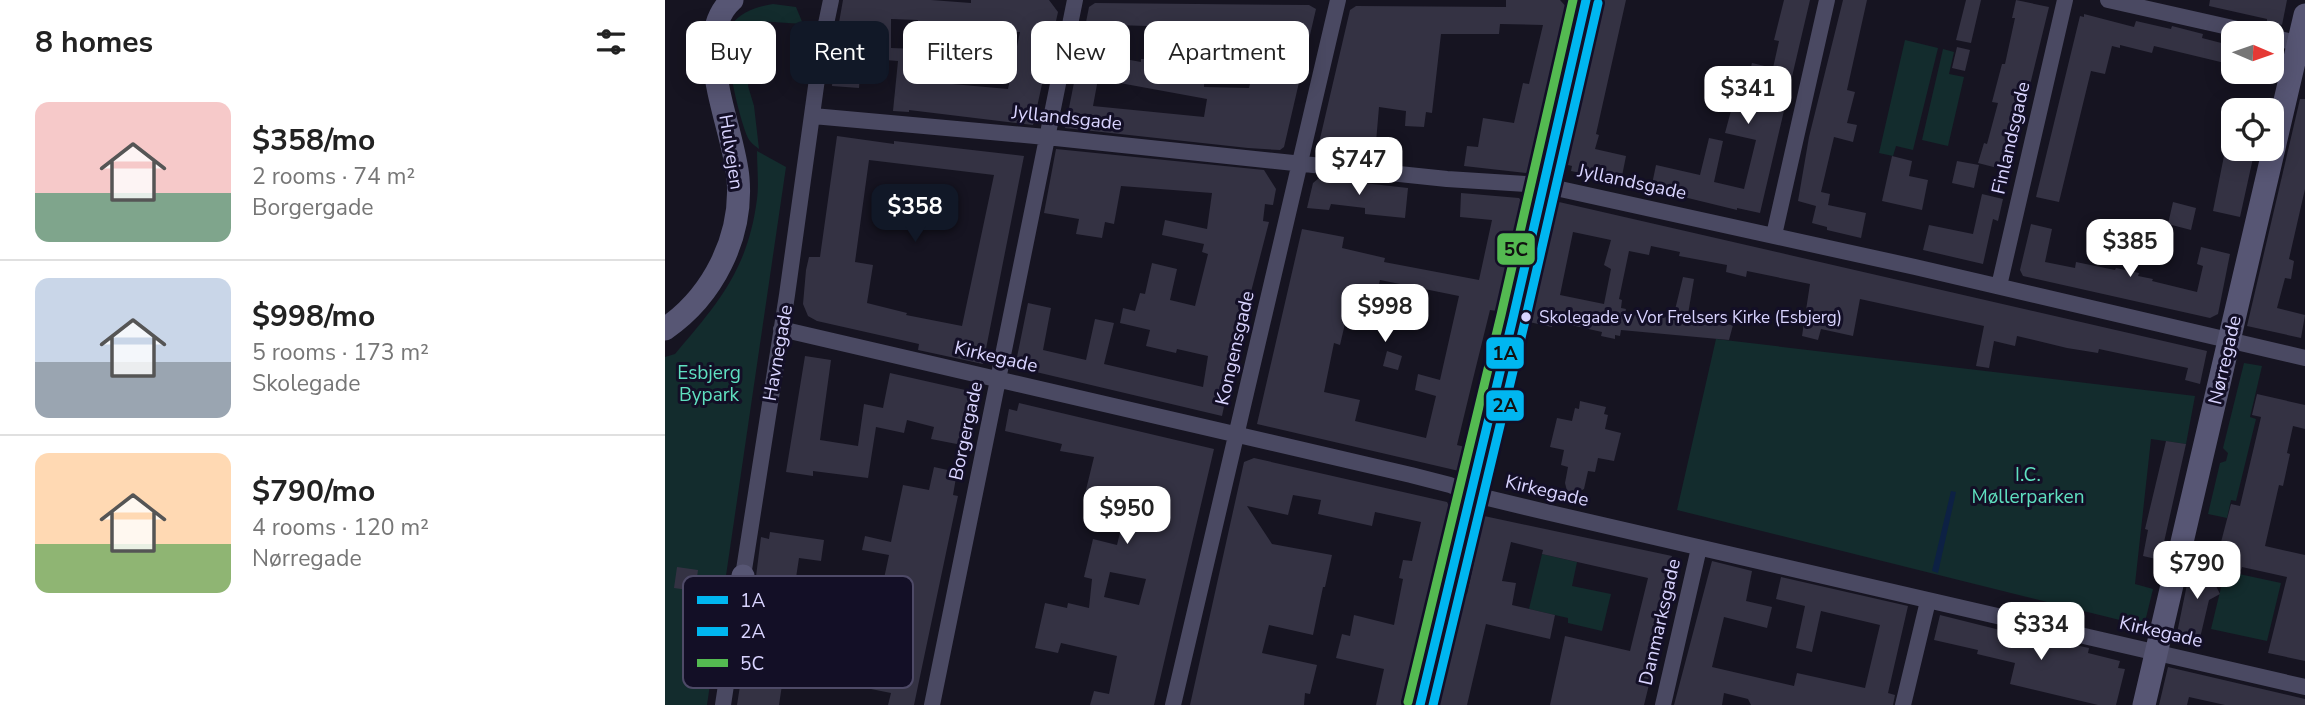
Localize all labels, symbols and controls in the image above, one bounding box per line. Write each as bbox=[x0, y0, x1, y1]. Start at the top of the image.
chip: Buy bbox=[686, 21, 776, 84]
chip: Rent bbox=[790, 21, 889, 84]
chip: Filters bbox=[903, 21, 1017, 84]
chip: New bbox=[1031, 21, 1130, 84]
chip: Apartment bbox=[1144, 21, 1309, 84]
north arrow bbox=[2221, 21, 2284, 84]
map controls bbox=[2221, 21, 2284, 161]
text: 8 homes bbox=[35, 22, 153, 63]
icon: filters bbox=[592, 23, 630, 61]
pin: $341 bbox=[1707, 66, 1789, 126]
text: $341 bbox=[1720, 73, 1776, 104]
street label: Finlandsgade bbox=[1985, 79, 2037, 197]
button: locate bbox=[2221, 98, 2284, 161]
street label: Jyllandsgade bbox=[1010, 99, 1123, 137]
street label: Hulvejen bbox=[712, 113, 750, 191]
text: $358/mo bbox=[252, 120, 375, 161]
icon: home bbox=[91, 130, 175, 214]
pin: $747 bbox=[1318, 138, 1400, 197]
text: $747 bbox=[1331, 144, 1387, 175]
street label: Jyllandsgade bbox=[1574, 158, 1689, 206]
text: 2 rooms · 74 m² bbox=[252, 161, 415, 192]
pin: $358 bbox=[874, 184, 956, 244]
text: $358 bbox=[887, 191, 943, 222]
text: Borgergade bbox=[252, 192, 374, 223]
pin: $385 bbox=[2089, 219, 2171, 279]
text: $385 bbox=[2102, 226, 2158, 257]
line badge: 5C bbox=[1496, 232, 1536, 266]
text: 5C bbox=[1504, 237, 1528, 263]
pin: $998 bbox=[1344, 284, 1426, 344]
street label: Kongensgade bbox=[1209, 288, 1261, 408]
text: $998 bbox=[1357, 291, 1413, 322]
text: $998/mo bbox=[252, 296, 375, 337]
street label: Havnegade bbox=[757, 303, 799, 403]
icon: home bbox=[91, 306, 175, 390]
place label: Skolegade v Vor Frelsers Kirke (Esbjerg) bbox=[1539, 306, 1842, 329]
marker: Skolegade v Vor Frelsers Kirke (Esbjerg) bbox=[1519, 310, 1533, 324]
street label: Nørregade bbox=[2202, 313, 2248, 407]
street label: Kirkegade bbox=[952, 335, 1040, 379]
line badge: 1A bbox=[1485, 336, 1525, 370]
text: 5 rooms · 173 m² bbox=[252, 337, 429, 368]
text: 1A bbox=[1492, 341, 1519, 367]
park label: Esbjerg Bypark bbox=[677, 360, 741, 408]
text: Skolegade bbox=[252, 368, 360, 399]
street label: Borgergade bbox=[943, 379, 989, 483]
line badge: 2A bbox=[1485, 389, 1525, 422]
text: 2A bbox=[1492, 393, 1519, 419]
park label: I.C. Møllerparken bbox=[1972, 462, 2084, 510]
street label: Kirkegade bbox=[1503, 469, 1591, 513]
text: $790/mo bbox=[252, 471, 375, 512]
icon: home bbox=[91, 481, 175, 565]
pin: $950 bbox=[1086, 486, 1168, 546]
text: $950 bbox=[1099, 493, 1155, 524]
text: 4 rooms · 120 m² bbox=[252, 512, 429, 543]
pin: $790 bbox=[2156, 542, 2238, 601]
text: Nørregade bbox=[252, 543, 362, 574]
text: $790 bbox=[2169, 548, 2225, 579]
street label: Danmarksgade bbox=[1633, 556, 1687, 688]
legend bbox=[683, 576, 913, 688]
text: 1A bbox=[740, 588, 765, 614]
pin: $334 bbox=[2000, 602, 2082, 662]
text: $334 bbox=[2013, 609, 2069, 640]
street label: Kirkegade bbox=[2117, 610, 2205, 654]
text: 2A bbox=[740, 619, 765, 645]
text: 5C bbox=[740, 651, 764, 677]

